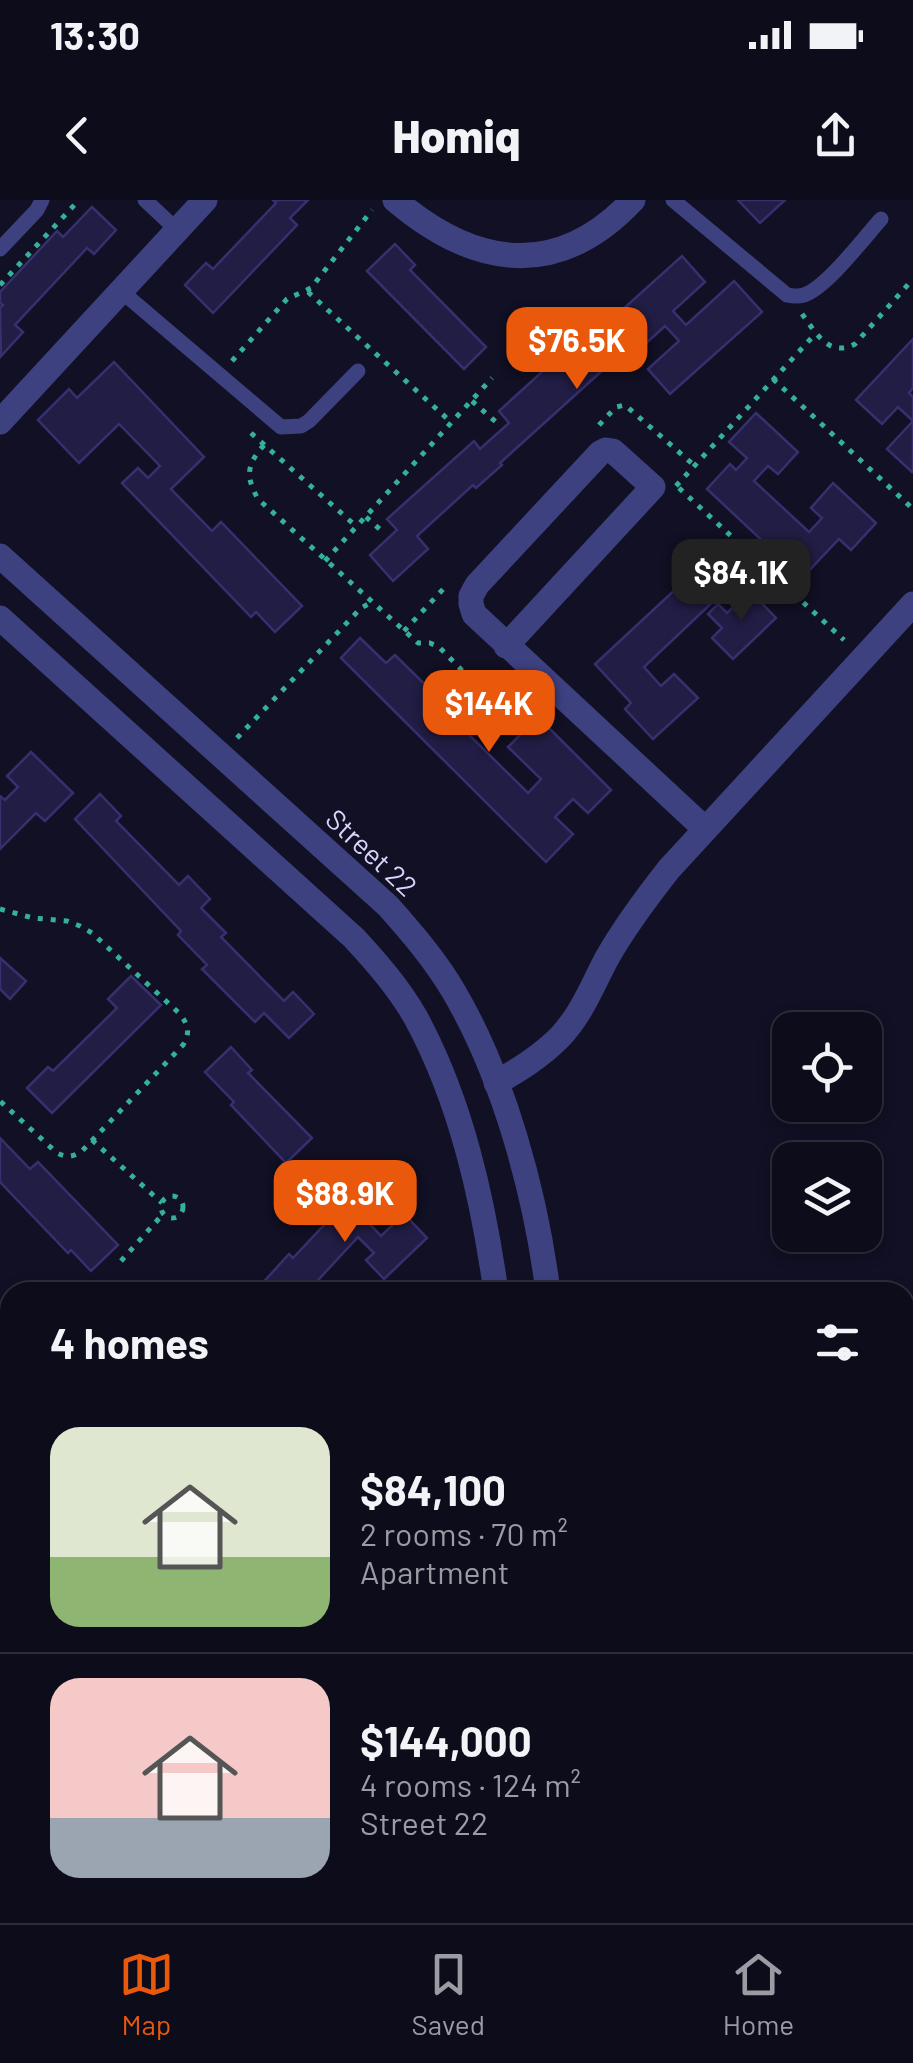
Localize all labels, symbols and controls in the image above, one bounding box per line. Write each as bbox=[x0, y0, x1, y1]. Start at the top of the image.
text: 13:30 bbox=[50, 12, 140, 58]
icon: back bbox=[50, 108, 105, 163]
text: Homiq bbox=[392, 108, 521, 162]
icon: share bbox=[808, 108, 863, 163]
pin: $76.5K bbox=[496, 307, 658, 392]
text: $76.5K bbox=[528, 320, 626, 358]
pin: $84.1K bbox=[660, 539, 822, 624]
text: $84.1K bbox=[694, 552, 788, 590]
pin: $144K bbox=[419, 670, 559, 755]
text: $144K bbox=[445, 683, 533, 721]
street label: Street 22 bbox=[319, 801, 425, 903]
map controls bbox=[772, 1012, 882, 1252]
button: locate bbox=[772, 1012, 882, 1122]
button: layers bbox=[772, 1142, 882, 1252]
pin: $88.9K bbox=[264, 1160, 426, 1245]
text: $88.9K bbox=[296, 1173, 394, 1211]
icon: filters bbox=[810, 1315, 865, 1370]
text: 4 homes bbox=[50, 1317, 209, 1367]
text: $84,100 bbox=[360, 1464, 506, 1514]
icon: home bbox=[130, 1467, 250, 1587]
text: 2 rooms · 70 m² bbox=[360, 1514, 568, 1552]
text: Apartment bbox=[360, 1552, 509, 1590]
text: $144,000 bbox=[360, 1715, 532, 1765]
icon: home bbox=[130, 1718, 250, 1838]
text: 4 rooms · 124 m² bbox=[360, 1765, 581, 1803]
text: Street 22 bbox=[360, 1803, 488, 1841]
tab: Map bbox=[119, 1947, 174, 2041]
tab: Saved bbox=[412, 1947, 485, 2041]
tab: Home bbox=[723, 1947, 794, 2041]

